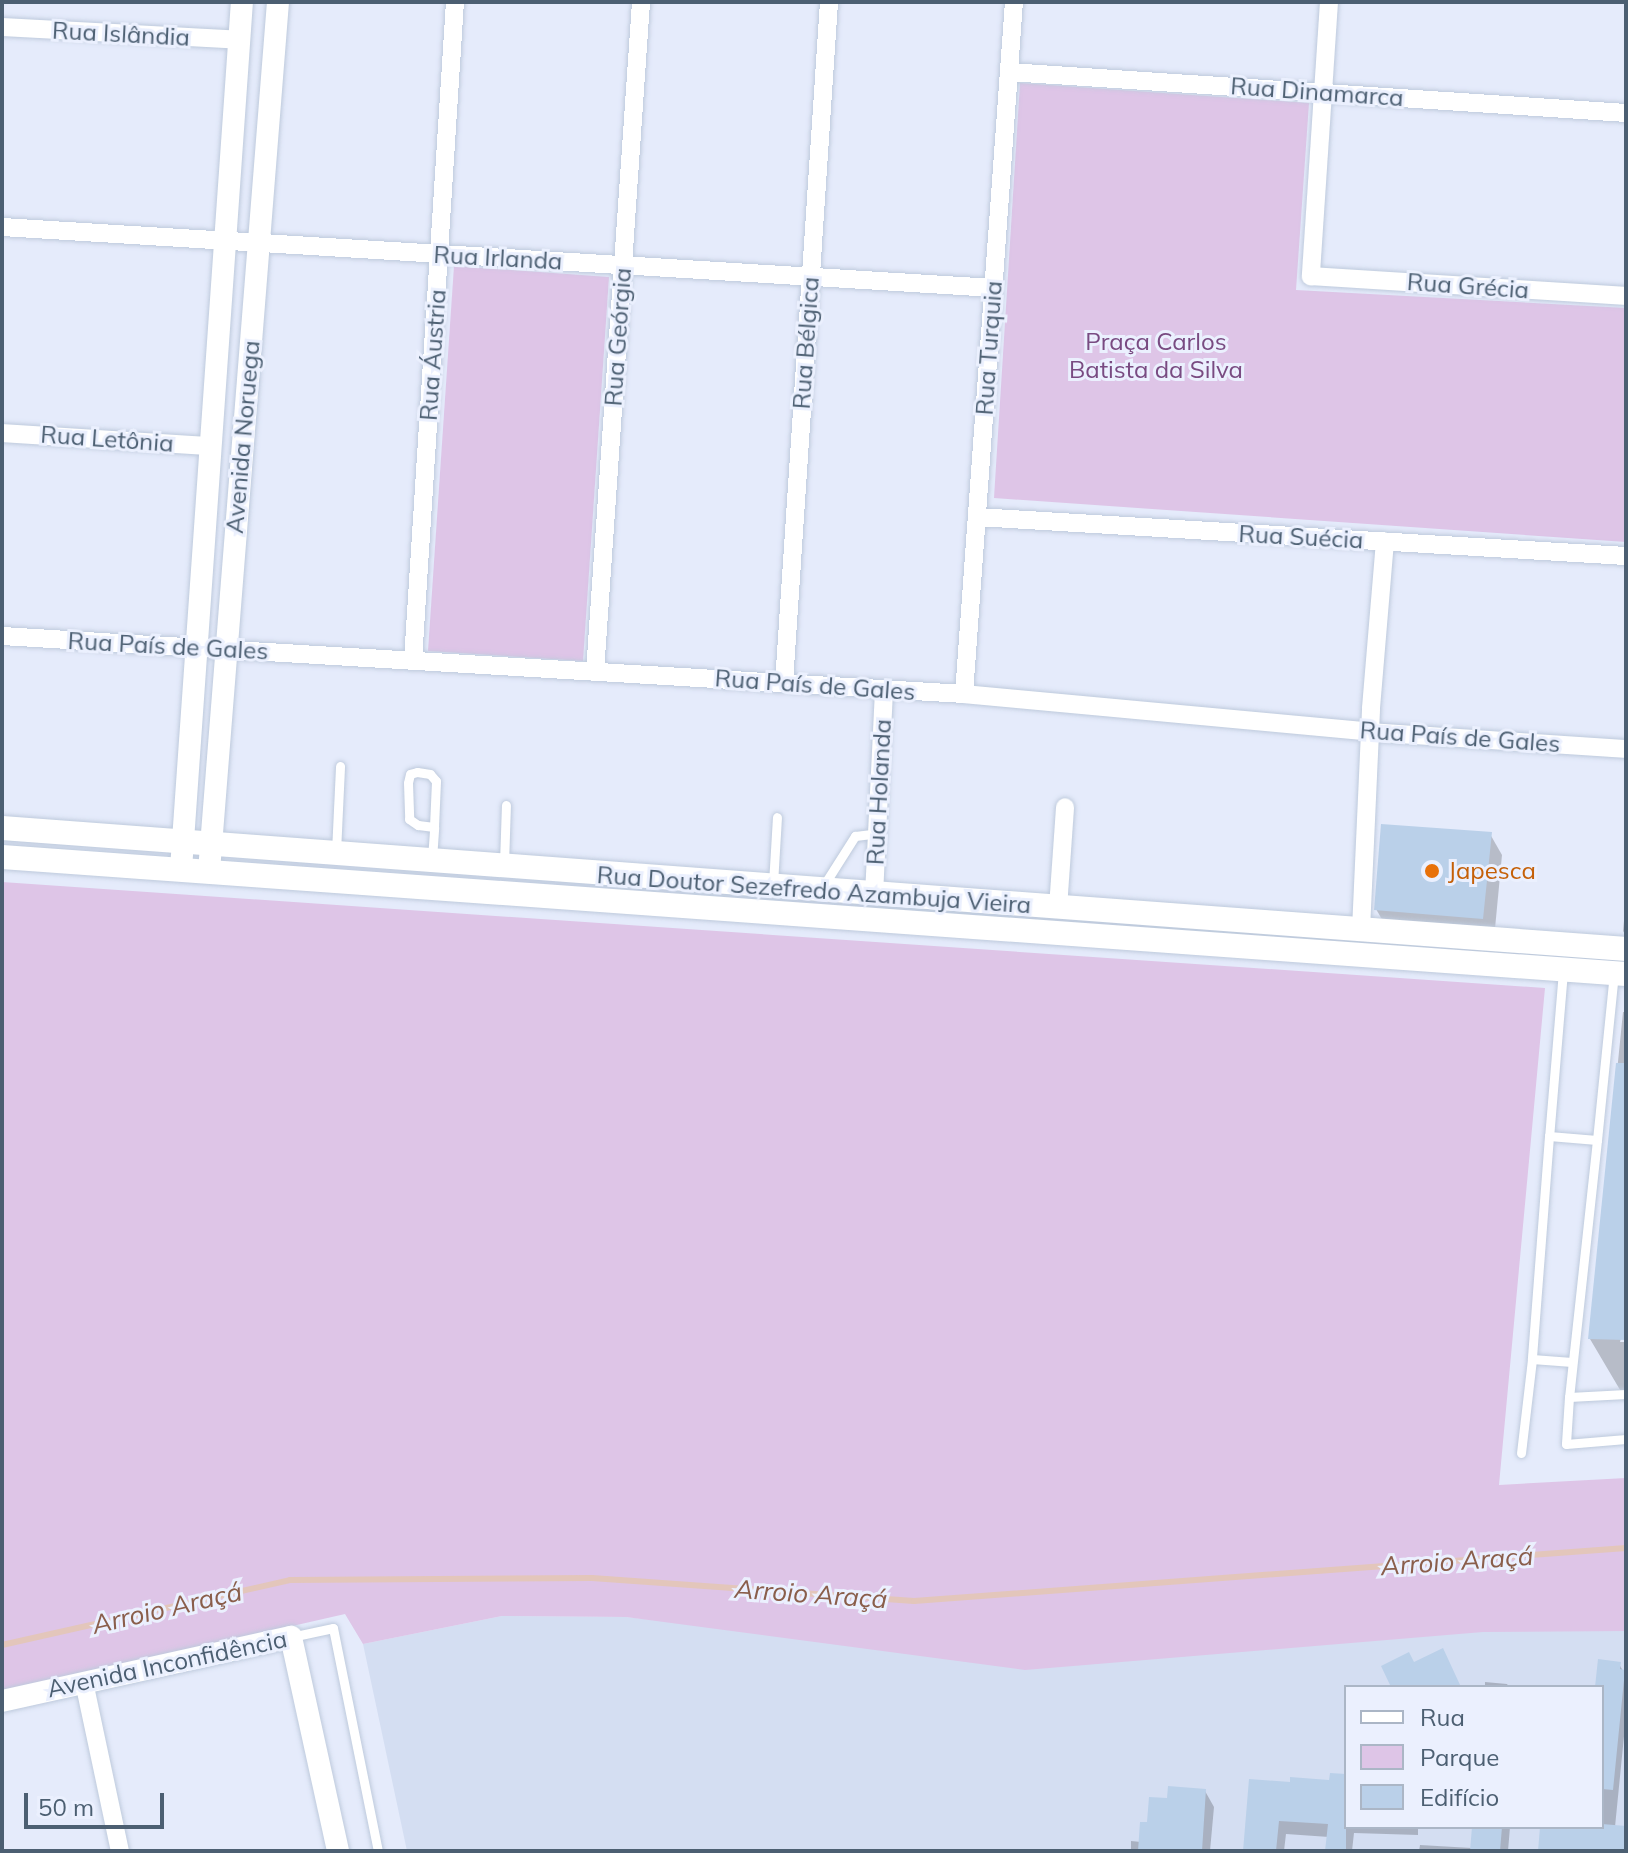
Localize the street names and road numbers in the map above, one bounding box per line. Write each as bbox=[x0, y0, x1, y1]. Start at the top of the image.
street label: Rua Islândia bbox=[51, 16, 191, 52]
street label: Rua Dinamarca bbox=[1229, 72, 1405, 112]
street label: Rua Irlanda bbox=[433, 240, 563, 276]
street label: Rua Geórgia bbox=[599, 267, 637, 407]
street label: Rua Grécia bbox=[1406, 267, 1530, 305]
street label: Rua Bélgica bbox=[787, 276, 825, 410]
street label: Rua Turquia bbox=[970, 280, 1008, 416]
street label: Rua Áustria bbox=[414, 288, 452, 422]
street label: Avenida Noruega bbox=[220, 339, 266, 535]
street label: Rua Letônia bbox=[40, 420, 174, 458]
street label: Rua Suécia bbox=[1238, 519, 1364, 555]
street label: Rua País de Gales bbox=[67, 626, 269, 666]
street label: Rua País de Gales bbox=[714, 664, 916, 706]
street label: Rua País de Gales bbox=[1359, 716, 1561, 758]
street label: Rua Holanda bbox=[861, 718, 897, 866]
street label: Rua Doutor Sezefredo Azambuja Vieira bbox=[596, 860, 1032, 920]
street label: Avenida Inconfidência bbox=[44, 1625, 290, 1703]

